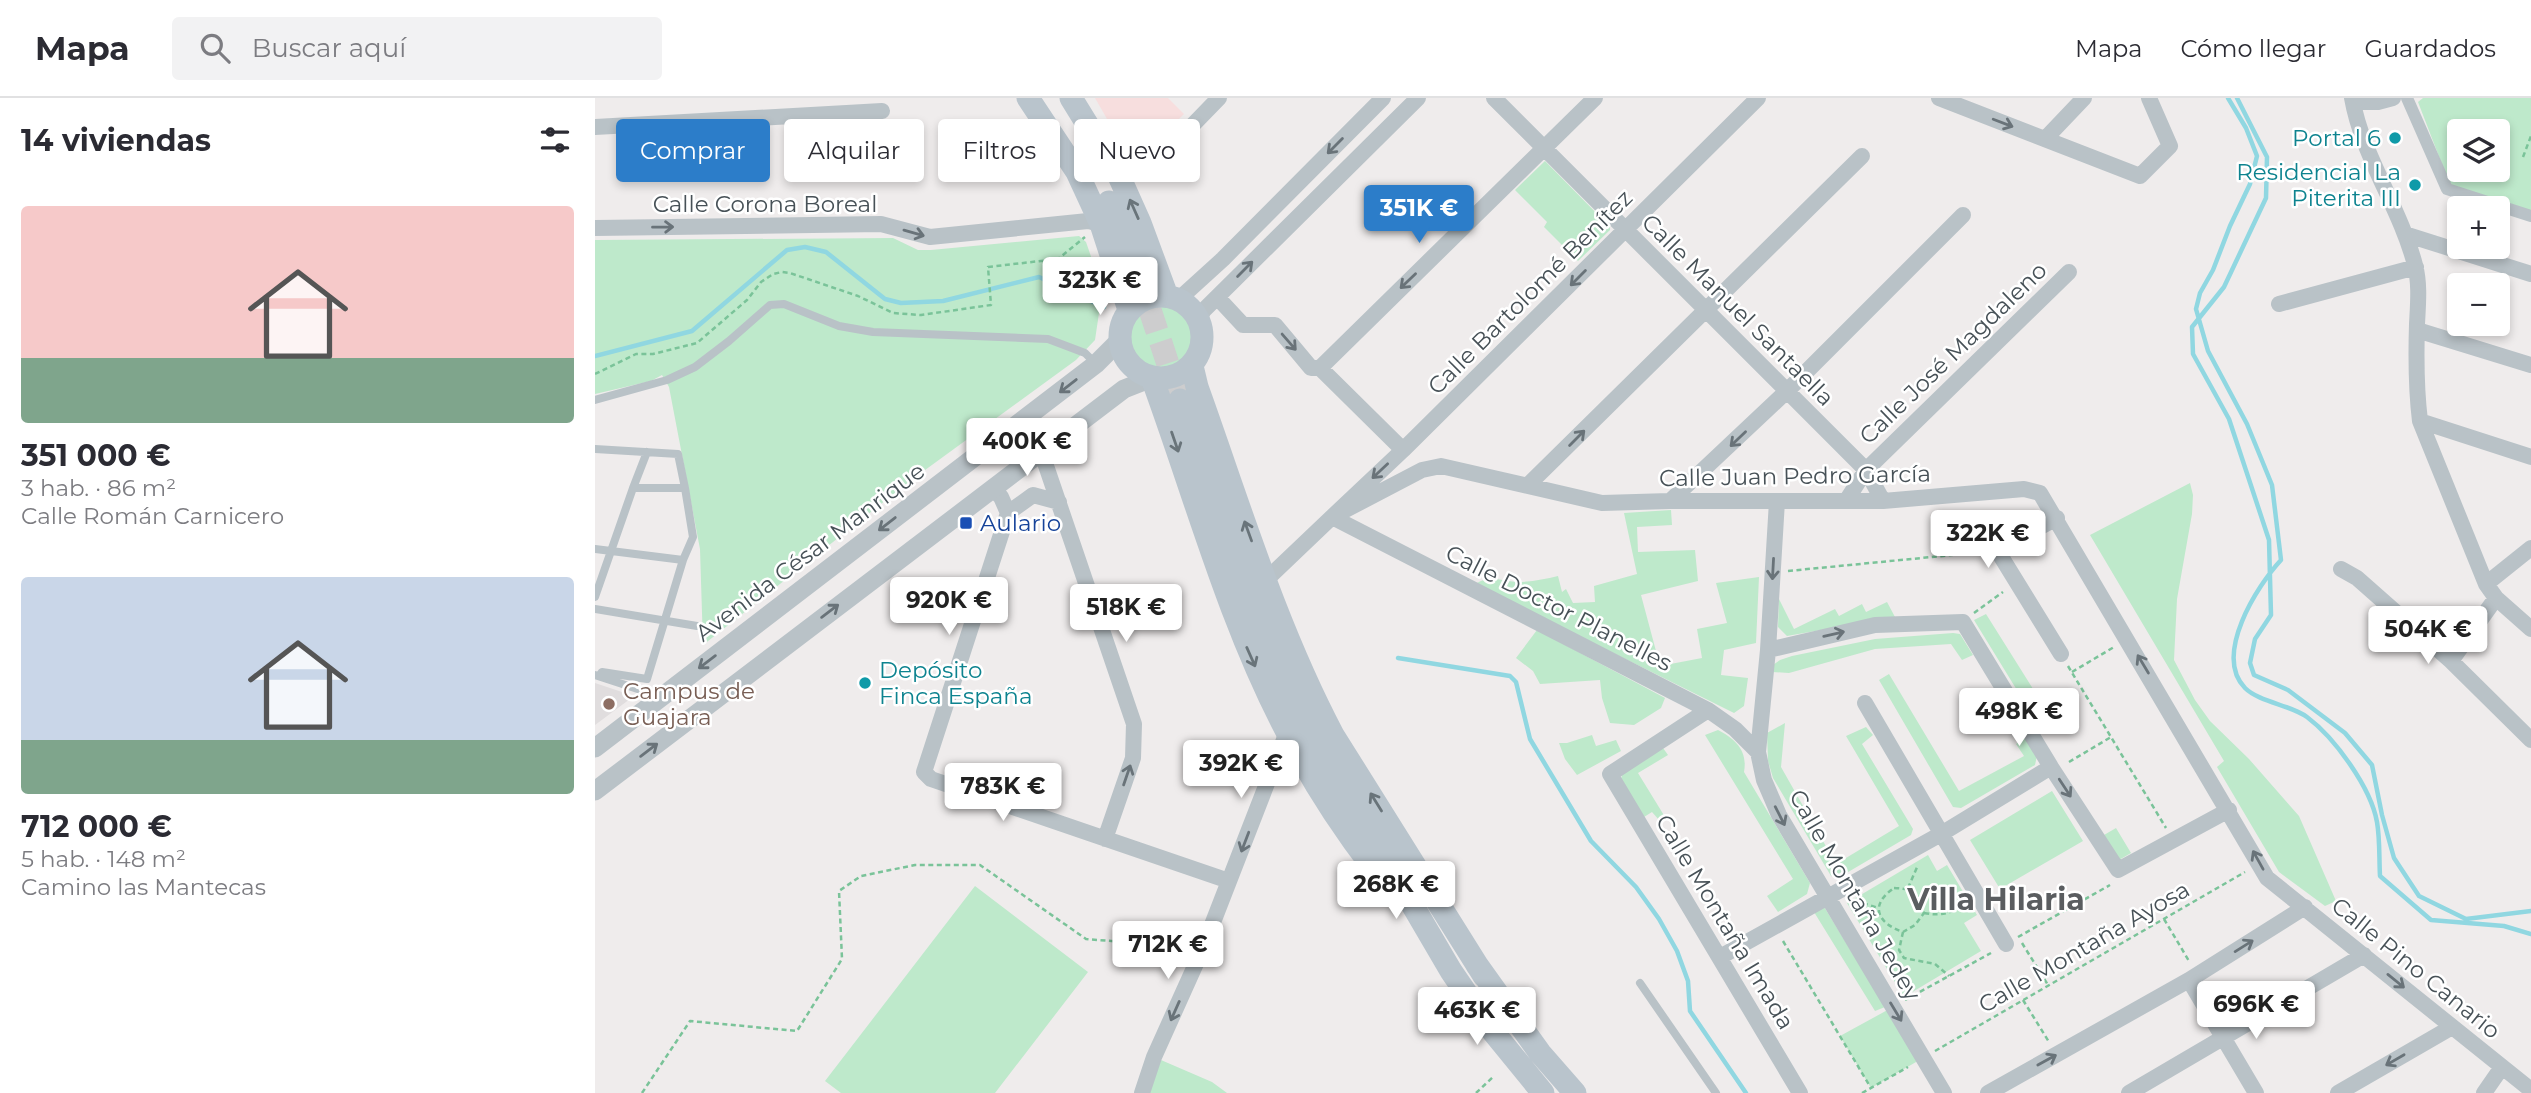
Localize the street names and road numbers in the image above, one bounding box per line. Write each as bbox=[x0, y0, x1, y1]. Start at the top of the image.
street label: Calle Bartolomé Benítez bbox=[1422, 184, 1638, 400]
street label: Calle Corona Boreal bbox=[653, 190, 877, 218]
street label: Calle Manuel Santaella bbox=[1636, 208, 1840, 412]
street label: Calle José Magdaleno bbox=[1854, 256, 2052, 450]
street label: Avenida César Manrique bbox=[690, 457, 930, 647]
street label: Calle Juan Pedro García bbox=[1659, 460, 1931, 492]
street label: Calle Doctor Planelles bbox=[1441, 539, 1677, 677]
street label: Calle Montaña Jedey bbox=[1783, 785, 1927, 1006]
street label: Calle Montaña Imada bbox=[1650, 810, 1800, 1034]
street label: Calle Montaña Ayosa bbox=[1974, 875, 2194, 1019]
street label: Calle Pino Canario bbox=[2326, 891, 2506, 1045]

